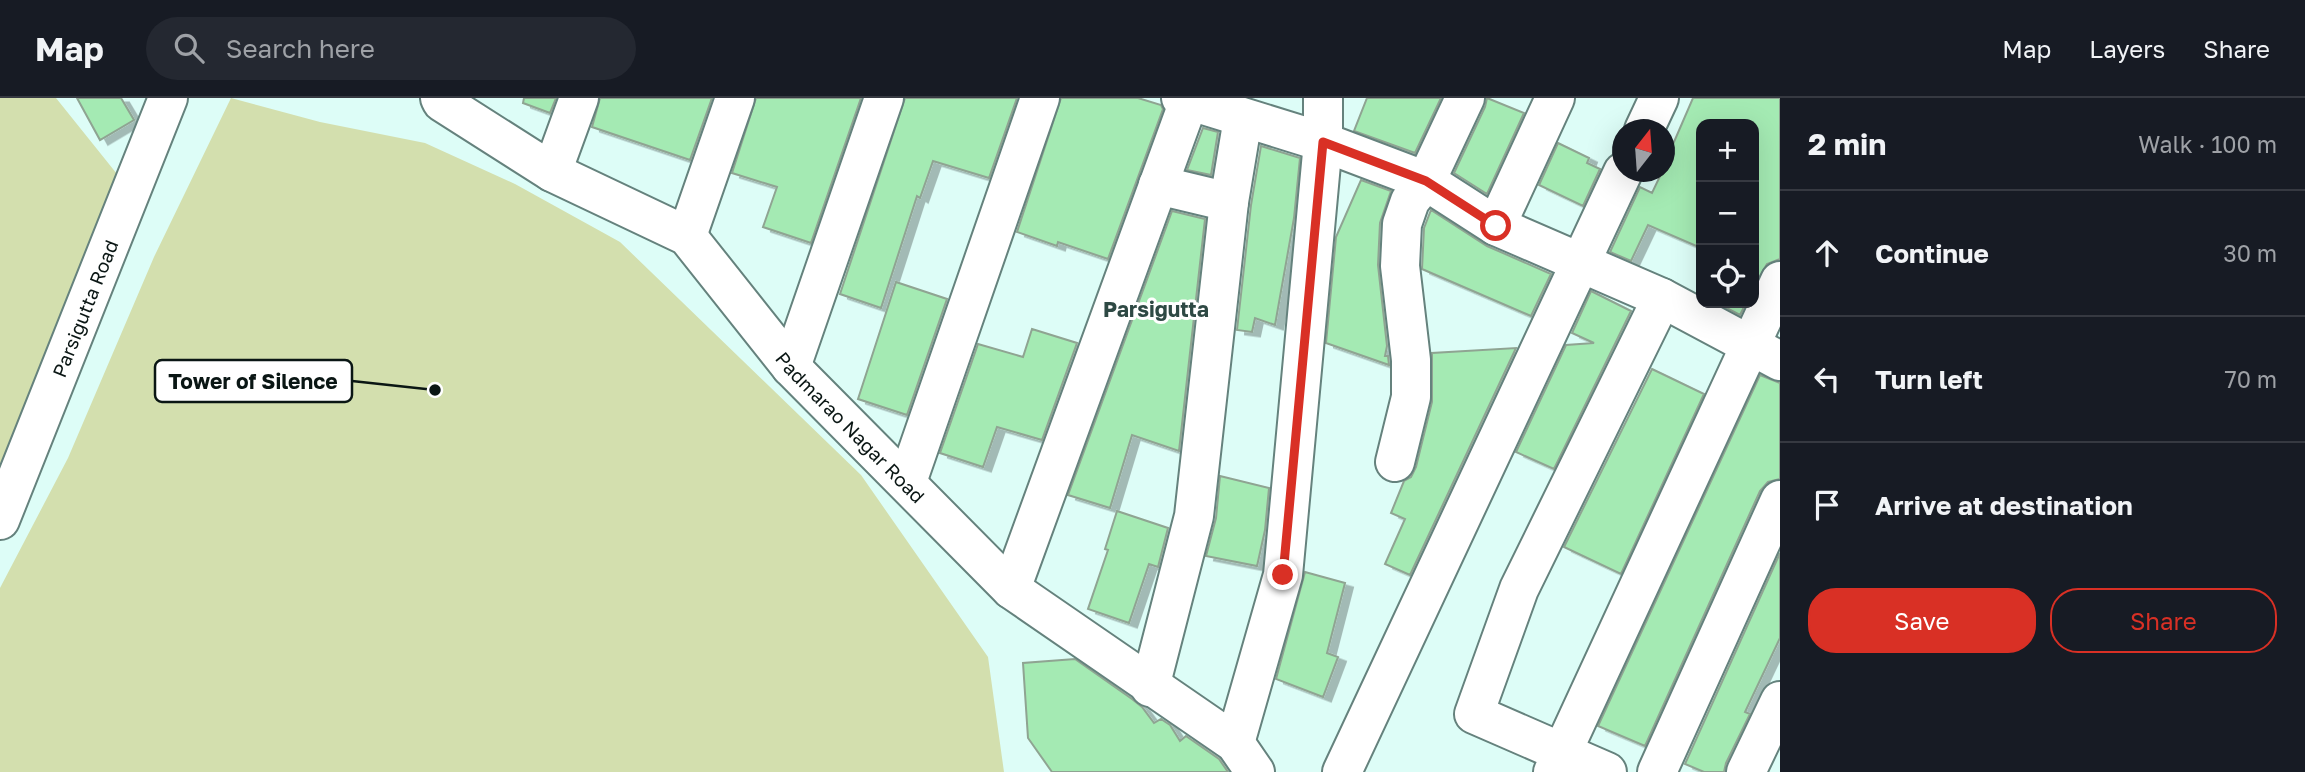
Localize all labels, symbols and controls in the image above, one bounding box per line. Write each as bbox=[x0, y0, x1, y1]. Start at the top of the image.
search box bbox=[146, 17, 636, 80]
text: Map bbox=[35, 29, 104, 68]
icon: search bbox=[170, 29, 208, 67]
text: Search here bbox=[226, 33, 375, 64]
text: Map bbox=[2002, 34, 2051, 63]
text: Layers bbox=[2089, 34, 2165, 63]
text: Share bbox=[2203, 34, 2270, 63]
north arrow bbox=[1612, 119, 1675, 182]
map controls bbox=[1696, 119, 1759, 308]
button: + bbox=[1696, 119, 1759, 182]
text: 2 min bbox=[1808, 126, 1886, 162]
text: Walk · 100 m bbox=[2138, 130, 2277, 158]
button: − bbox=[1696, 182, 1759, 245]
route start bbox=[1480, 210, 1511, 241]
icon: ahead bbox=[1808, 234, 1846, 272]
street label: Parsigutta Road bbox=[47, 236, 122, 380]
text: Continue bbox=[1875, 238, 1989, 269]
text: 30 m bbox=[2223, 239, 2277, 267]
button: locate bbox=[1696, 245, 1759, 308]
district label: Parsigutta bbox=[1103, 296, 1209, 322]
street label: Padmarao Nagar Road bbox=[771, 347, 930, 507]
callout: Tower of Silence bbox=[155, 360, 352, 402]
icon: left bbox=[1808, 360, 1846, 398]
text: Turn left bbox=[1875, 364, 1983, 395]
text: 70 m bbox=[2224, 365, 2277, 393]
text: Tower of Silence bbox=[168, 368, 338, 394]
icon: arrive bbox=[1808, 486, 1846, 524]
text: Arrive at destination bbox=[1875, 490, 2133, 521]
route end bbox=[1267, 559, 1298, 590]
button: Save bbox=[1808, 588, 2036, 653]
button: Share bbox=[2050, 588, 2277, 653]

